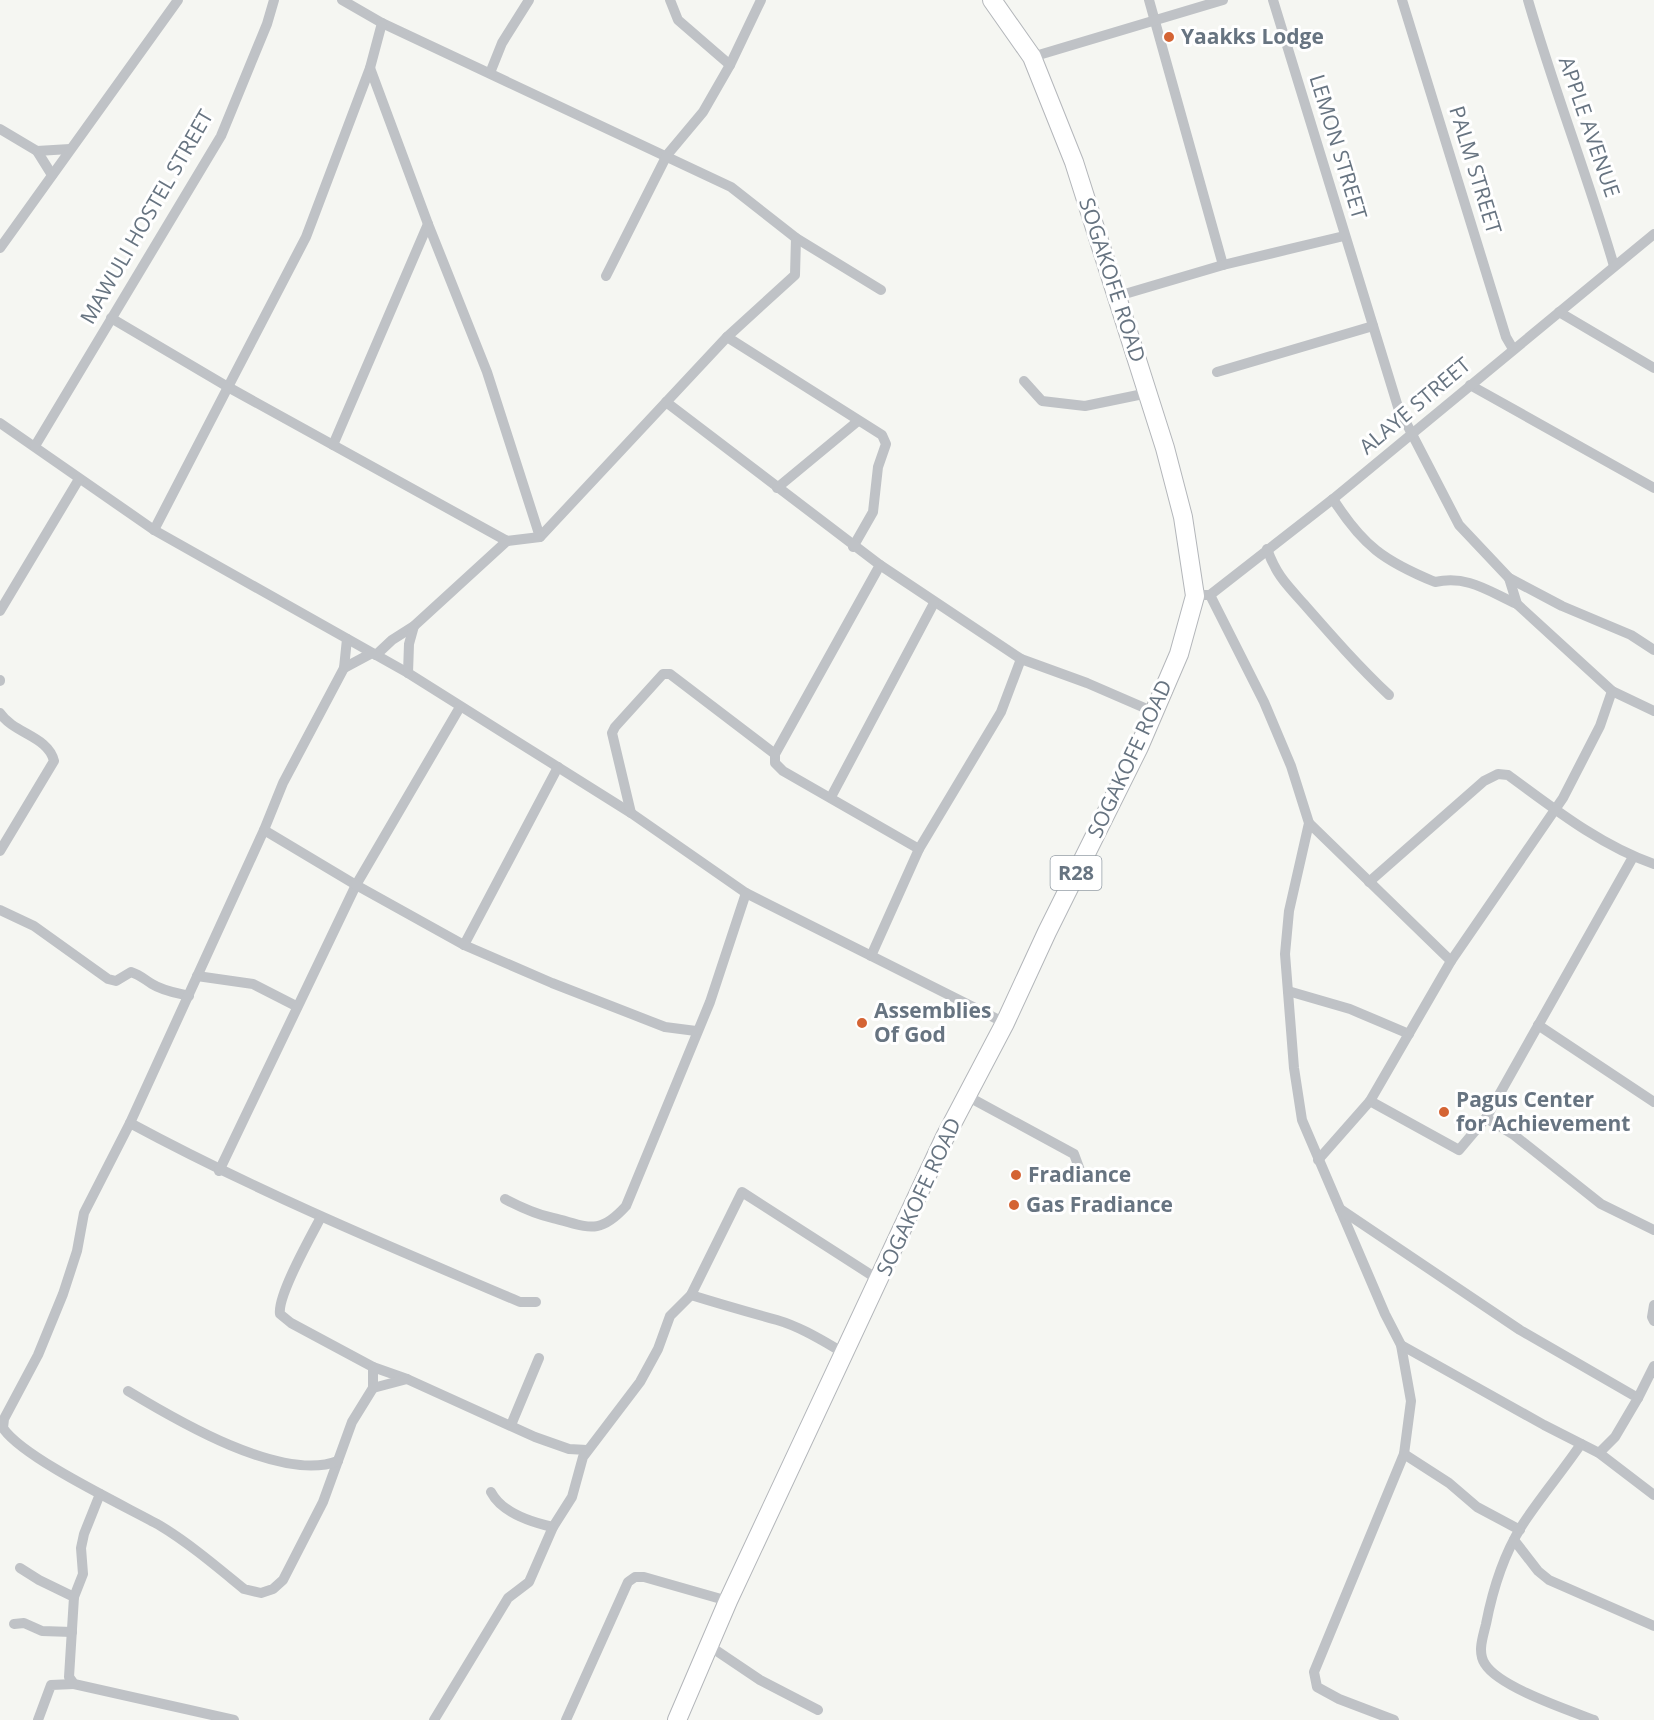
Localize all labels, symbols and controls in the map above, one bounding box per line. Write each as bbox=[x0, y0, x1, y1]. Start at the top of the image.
place label: Yaakks Lodge bbox=[1181, 22, 1324, 50]
marker: Yaakks Lodge bbox=[1162, 30, 1176, 44]
street label: APPLE AVENUE bbox=[1553, 53, 1627, 201]
street label: LEMON STREET bbox=[1304, 71, 1374, 223]
street label: PALM STREET bbox=[1443, 102, 1509, 237]
street label: MAWULI HOSTEL STREET bbox=[73, 104, 219, 329]
street label: SOGAKOFE ROAD bbox=[1073, 194, 1153, 366]
street label: ALAYE STREET bbox=[1353, 350, 1476, 460]
street label: SOGAKOFE ROAD bbox=[1080, 675, 1178, 842]
road number: R28 bbox=[1050, 856, 1102, 890]
place label: Assemblies Of God bbox=[874, 996, 991, 1048]
marker: Assemblies Of God bbox=[855, 1016, 869, 1030]
place label: Pagus Center for Achievement bbox=[1456, 1085, 1630, 1137]
marker: Pagus Center for Achievement bbox=[1437, 1105, 1451, 1119]
street label: SOGAKOFE ROAD bbox=[869, 1113, 967, 1280]
place label: Fradiance bbox=[1028, 1160, 1131, 1188]
marker: Fradiance bbox=[1009, 1168, 1023, 1182]
place label: Gas Fradiance bbox=[1026, 1190, 1173, 1218]
marker: Gas Fradiance bbox=[1007, 1198, 1021, 1212]

